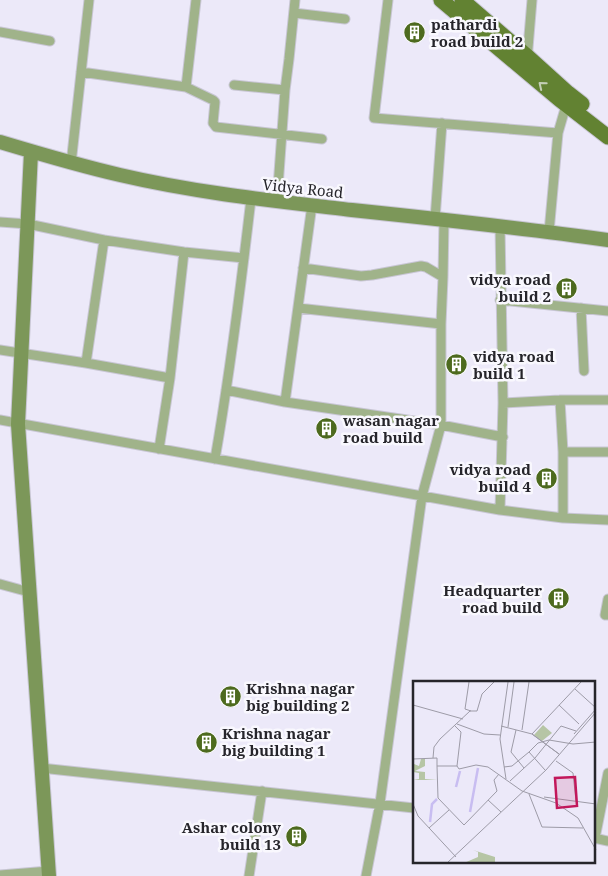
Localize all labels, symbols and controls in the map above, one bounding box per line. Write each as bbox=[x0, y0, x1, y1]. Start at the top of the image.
place label: pathardi road build 2 bbox=[431, 14, 523, 51]
building icon: pathardi road build 2 bbox=[403, 21, 427, 45]
one-way arrow bbox=[539, 83, 548, 91]
street label: Vidya Road bbox=[262, 174, 344, 202]
place label: vidya road build 2 bbox=[470, 269, 551, 306]
building icon: vidya road build 2 bbox=[555, 276, 579, 300]
place label: vidya road build 1 bbox=[473, 346, 555, 383]
building icon: vidya road build 1 bbox=[445, 353, 469, 377]
place label: wasan nagar road build bbox=[342, 410, 439, 447]
building icon: wasan nagar road build bbox=[315, 417, 339, 441]
place label: vidya road build 4 bbox=[450, 459, 532, 496]
building icon: vidya road build 4 bbox=[535, 466, 559, 490]
place label: Headquarter road build bbox=[443, 580, 542, 617]
building icon: Headquarter road build bbox=[546, 587, 570, 611]
place label: Krishna nagar big building 2 bbox=[246, 678, 355, 715]
inset map bbox=[413, 681, 596, 864]
building icon: Krishna nagar big building 2 bbox=[218, 685, 242, 709]
place label: Krishna nagar big building 1 bbox=[222, 723, 331, 760]
building icon: Krishna nagar big building 1 bbox=[194, 730, 218, 754]
place label: Ashar colony build 13 bbox=[182, 817, 281, 854]
building icon: Ashar colony build 13 bbox=[285, 824, 309, 848]

